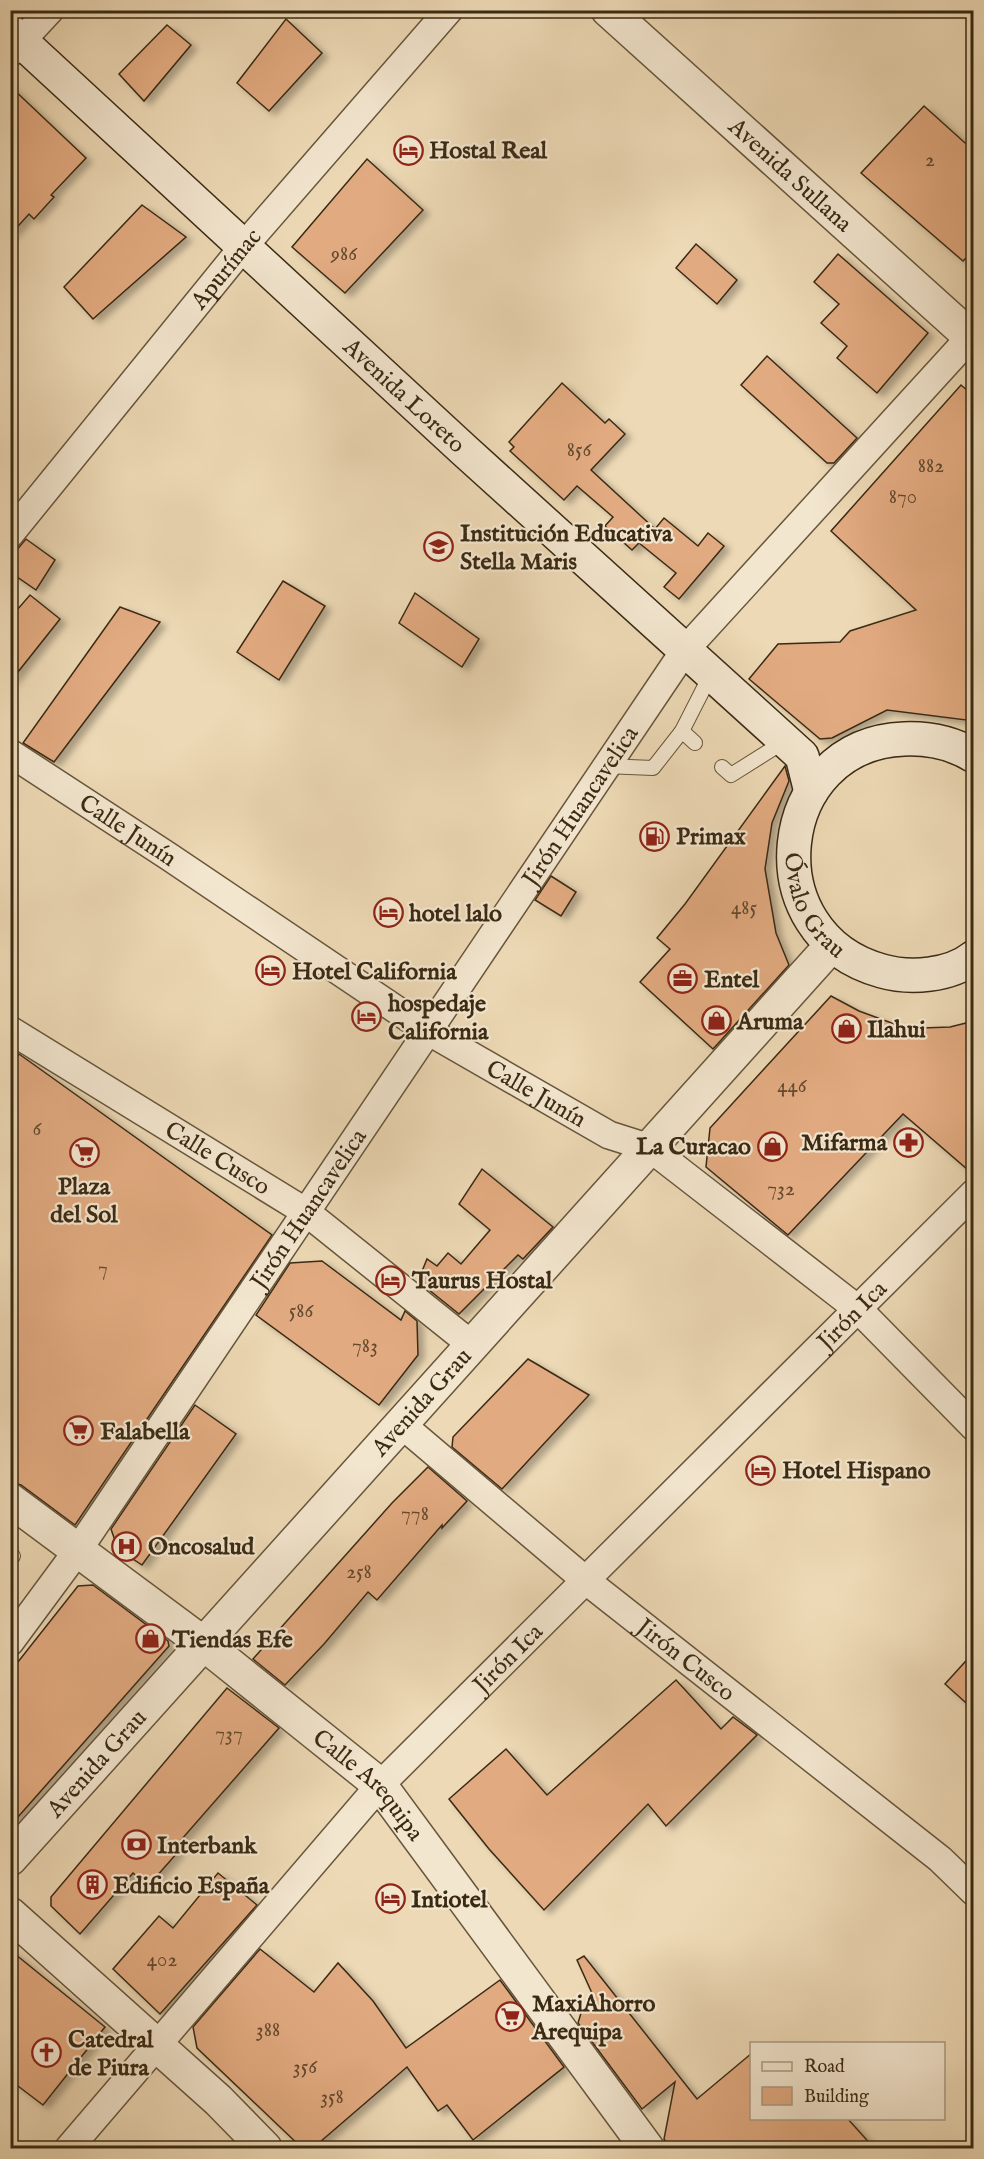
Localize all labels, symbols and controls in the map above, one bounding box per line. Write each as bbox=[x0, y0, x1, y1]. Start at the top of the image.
street label: Avenida Sullana bbox=[721, 111, 859, 240]
hotel icon: Hostal Real bbox=[392, 134, 424, 166]
place label: Hostal Real bbox=[429, 136, 548, 167]
house number: 2 bbox=[925, 147, 935, 174]
street label: Apurímac bbox=[184, 222, 269, 317]
house number: 986 bbox=[330, 241, 358, 268]
street label: Avenida Loreto bbox=[335, 331, 471, 461]
house number: 856 bbox=[567, 437, 592, 464]
house number: 882 bbox=[918, 453, 944, 480]
house number: 870 bbox=[889, 484, 917, 511]
place label: Institución Educativa Stella Maris bbox=[460, 519, 673, 578]
school or university icon: Institución Educativa Stella Maris bbox=[423, 531, 455, 563]
street label: Jirón Huancavelica bbox=[514, 720, 647, 895]
street label: Calle Junín bbox=[73, 788, 182, 874]
fuel station icon: Primax bbox=[639, 820, 671, 852]
place label: Primax bbox=[676, 822, 746, 853]
street label: Óvalo Grau bbox=[776, 852, 851, 966]
house number: 485 bbox=[731, 895, 757, 922]
hotel icon: hotel lalo bbox=[372, 897, 404, 929]
place label: hotel lalo bbox=[408, 899, 502, 930]
hotel icon: Hotel California bbox=[255, 955, 287, 987]
place label: Hotel California bbox=[292, 957, 457, 988]
office icon: Entel bbox=[667, 963, 699, 995]
place label: Entel bbox=[704, 965, 760, 996]
place label: hospedaje California bbox=[387, 989, 489, 1048]
hotel icon: hospedaje California bbox=[351, 1001, 383, 1033]
shop icon: Aruma bbox=[700, 1005, 732, 1037]
place label: Aruma bbox=[736, 1007, 804, 1038]
shop icon: Ilahui bbox=[830, 1013, 862, 1045]
place label: Ilahui bbox=[867, 1015, 926, 1046]
street label: Calle Junín bbox=[480, 1054, 591, 1136]
house number: 446 bbox=[777, 1073, 808, 1100]
street label: Calle Cusco bbox=[159, 1115, 276, 1203]
house number: 6 bbox=[33, 1116, 43, 1143]
street label: Jirón Huancavelica bbox=[243, 1123, 375, 1298]
pharmacy icon: Mifarma bbox=[892, 1126, 924, 1158]
place label: Mifarma bbox=[801, 1128, 888, 1159]
shop icon: La Curacao bbox=[756, 1130, 788, 1162]
place label: La Curacao bbox=[636, 1132, 751, 1163]
supermarket icon: Plaza del Sol bbox=[68, 1137, 100, 1169]
place label: Plaza del Sol bbox=[50, 1172, 118, 1231]
house number: 732 bbox=[767, 1176, 795, 1203]
house number: 7 bbox=[98, 1256, 108, 1283]
hotel icon: Taurus Hostal bbox=[375, 1264, 407, 1296]
place label: Taurus Hostal bbox=[411, 1266, 553, 1297]
street label: Jirón Ica bbox=[809, 1274, 895, 1360]
house number: 586 bbox=[289, 1298, 314, 1325]
house number: 783 bbox=[352, 1333, 378, 1360]
street label: Avenida Grau bbox=[365, 1342, 479, 1464]
supermarket icon: Falabella bbox=[63, 1415, 95, 1447]
place label: Falabella bbox=[100, 1417, 190, 1448]
hotel icon: Hotel Hispano bbox=[745, 1454, 777, 1486]
place label: Hotel Hispano bbox=[782, 1456, 931, 1487]
house number: 778 bbox=[401, 1501, 429, 1528]
hospital icon: Oncosalud bbox=[111, 1530, 143, 1562]
place label: Oncosalud bbox=[148, 1532, 256, 1563]
house number: 258 bbox=[346, 1559, 372, 1586]
street label: Jirón Cusco bbox=[627, 1610, 741, 1709]
street label: Jirón Ica bbox=[465, 1617, 551, 1703]
shop icon: Tiendas Efe bbox=[135, 1623, 167, 1655]
place label: Tiendas Efe bbox=[171, 1625, 293, 1656]
street label: Avenida Grau bbox=[40, 1703, 154, 1826]
house number: 737 bbox=[215, 1721, 243, 1748]
street label: Calle Arequipa bbox=[306, 1723, 430, 1848]
bank icon: Interbank bbox=[120, 1829, 152, 1861]
place label: Interbank bbox=[157, 1831, 258, 1862]
building icon: Edificio España bbox=[76, 1869, 108, 1901]
place label: Edificio España bbox=[113, 1871, 270, 1902]
hotel icon: Intiotel bbox=[374, 1883, 406, 1915]
place label: Intiotel bbox=[411, 1885, 488, 1916]
house number: 402 bbox=[147, 1947, 177, 1974]
place label: MaxiAhorro Arequipa bbox=[531, 1989, 655, 2048]
supermarket icon: MaxiAhorro Arequipa bbox=[495, 2001, 527, 2033]
house number: 388 bbox=[256, 2017, 280, 2044]
place label: Catedral de Piura bbox=[68, 2025, 154, 2084]
church icon: Catedral de Piura bbox=[31, 2037, 63, 2069]
legend bbox=[750, 2042, 945, 2120]
house number: 356 bbox=[293, 2054, 318, 2081]
text: Road bbox=[804, 2056, 845, 2079]
house number: 358 bbox=[320, 2084, 344, 2111]
text: Building bbox=[804, 2086, 869, 2109]

